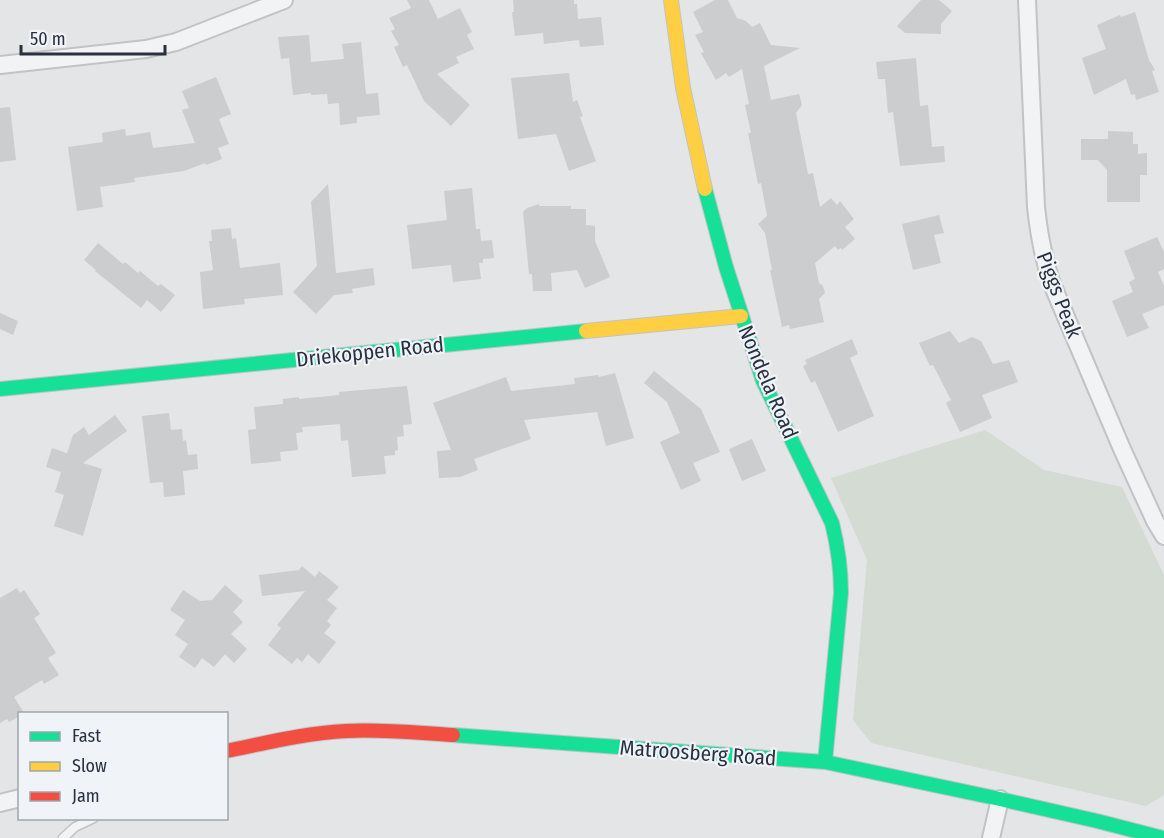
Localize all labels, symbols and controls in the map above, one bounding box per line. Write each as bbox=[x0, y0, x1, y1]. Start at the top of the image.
scale bar bbox=[21, 18, 165, 56]
text: 50 m bbox=[30, 28, 66, 50]
street label: Piggs Peak bbox=[1031, 248, 1087, 342]
street label: Nondela Road bbox=[732, 321, 804, 443]
street label: Driekoppen Road bbox=[295, 331, 445, 373]
legend bbox=[18, 712, 228, 820]
text: Fast bbox=[72, 725, 101, 747]
street label: Matroosberg Road bbox=[619, 735, 777, 771]
text: Slow bbox=[72, 755, 107, 777]
text: Jam bbox=[72, 785, 100, 807]

